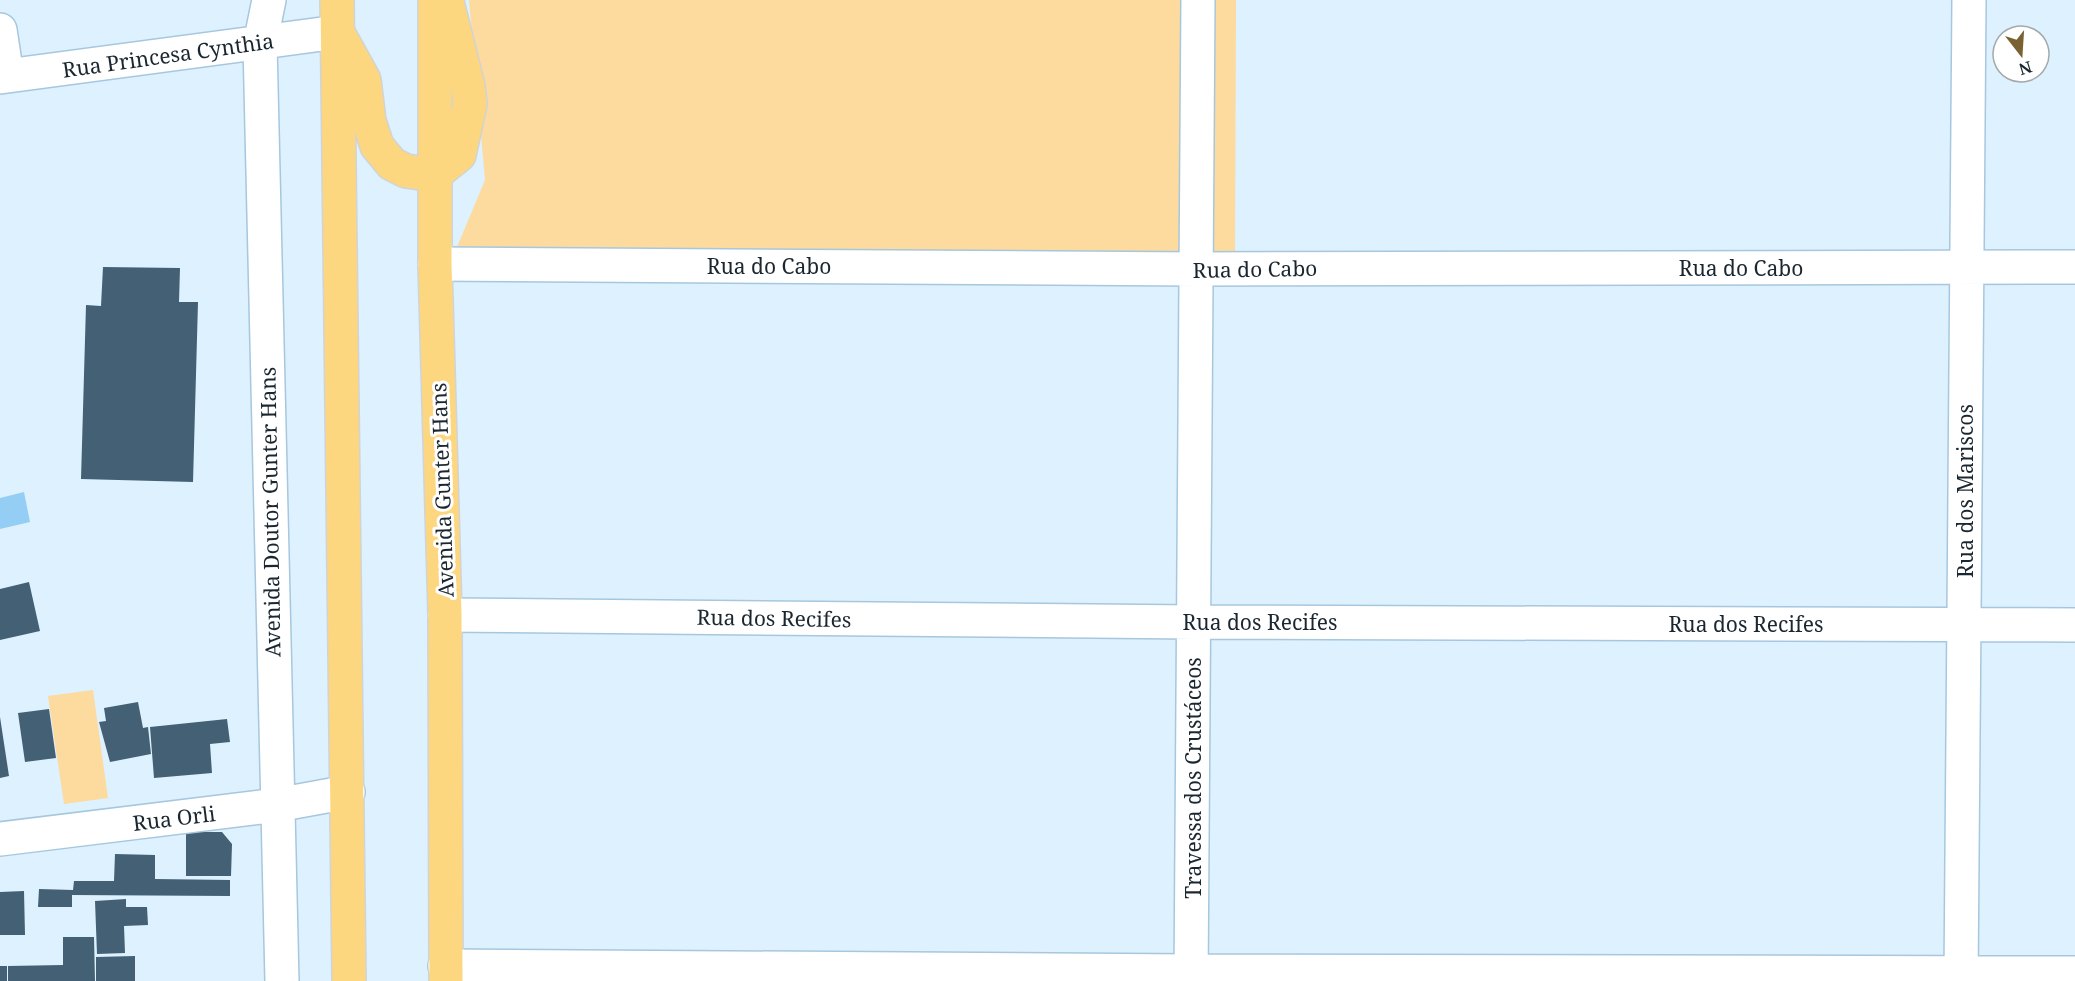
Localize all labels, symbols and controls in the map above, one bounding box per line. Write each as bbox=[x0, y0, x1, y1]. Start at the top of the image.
north arrow bbox=[1991, 24, 2051, 84]
street label: Rua Princesa Cynthia bbox=[61, 26, 275, 84]
text: N bbox=[2016, 56, 2035, 81]
street label: Rua do Cabo bbox=[707, 252, 831, 280]
street label: Rua do Cabo bbox=[1192, 254, 1318, 284]
street label: Rua do Cabo bbox=[1679, 254, 1803, 282]
street label: Avenida Doutor Gunter Hans bbox=[253, 367, 287, 657]
street label: Avenida Gunter Hans bbox=[424, 382, 460, 598]
street label: Rua dos Mariscos bbox=[1951, 404, 1979, 578]
street label: Rua dos Recifes bbox=[696, 603, 852, 633]
street label: Rua dos Recifes bbox=[1183, 608, 1337, 636]
street label: Rua dos Recifes bbox=[1669, 610, 1823, 638]
street label: Travessa dos Crustáceos bbox=[1179, 657, 1207, 899]
street label: Rua Orli bbox=[131, 799, 217, 837]

